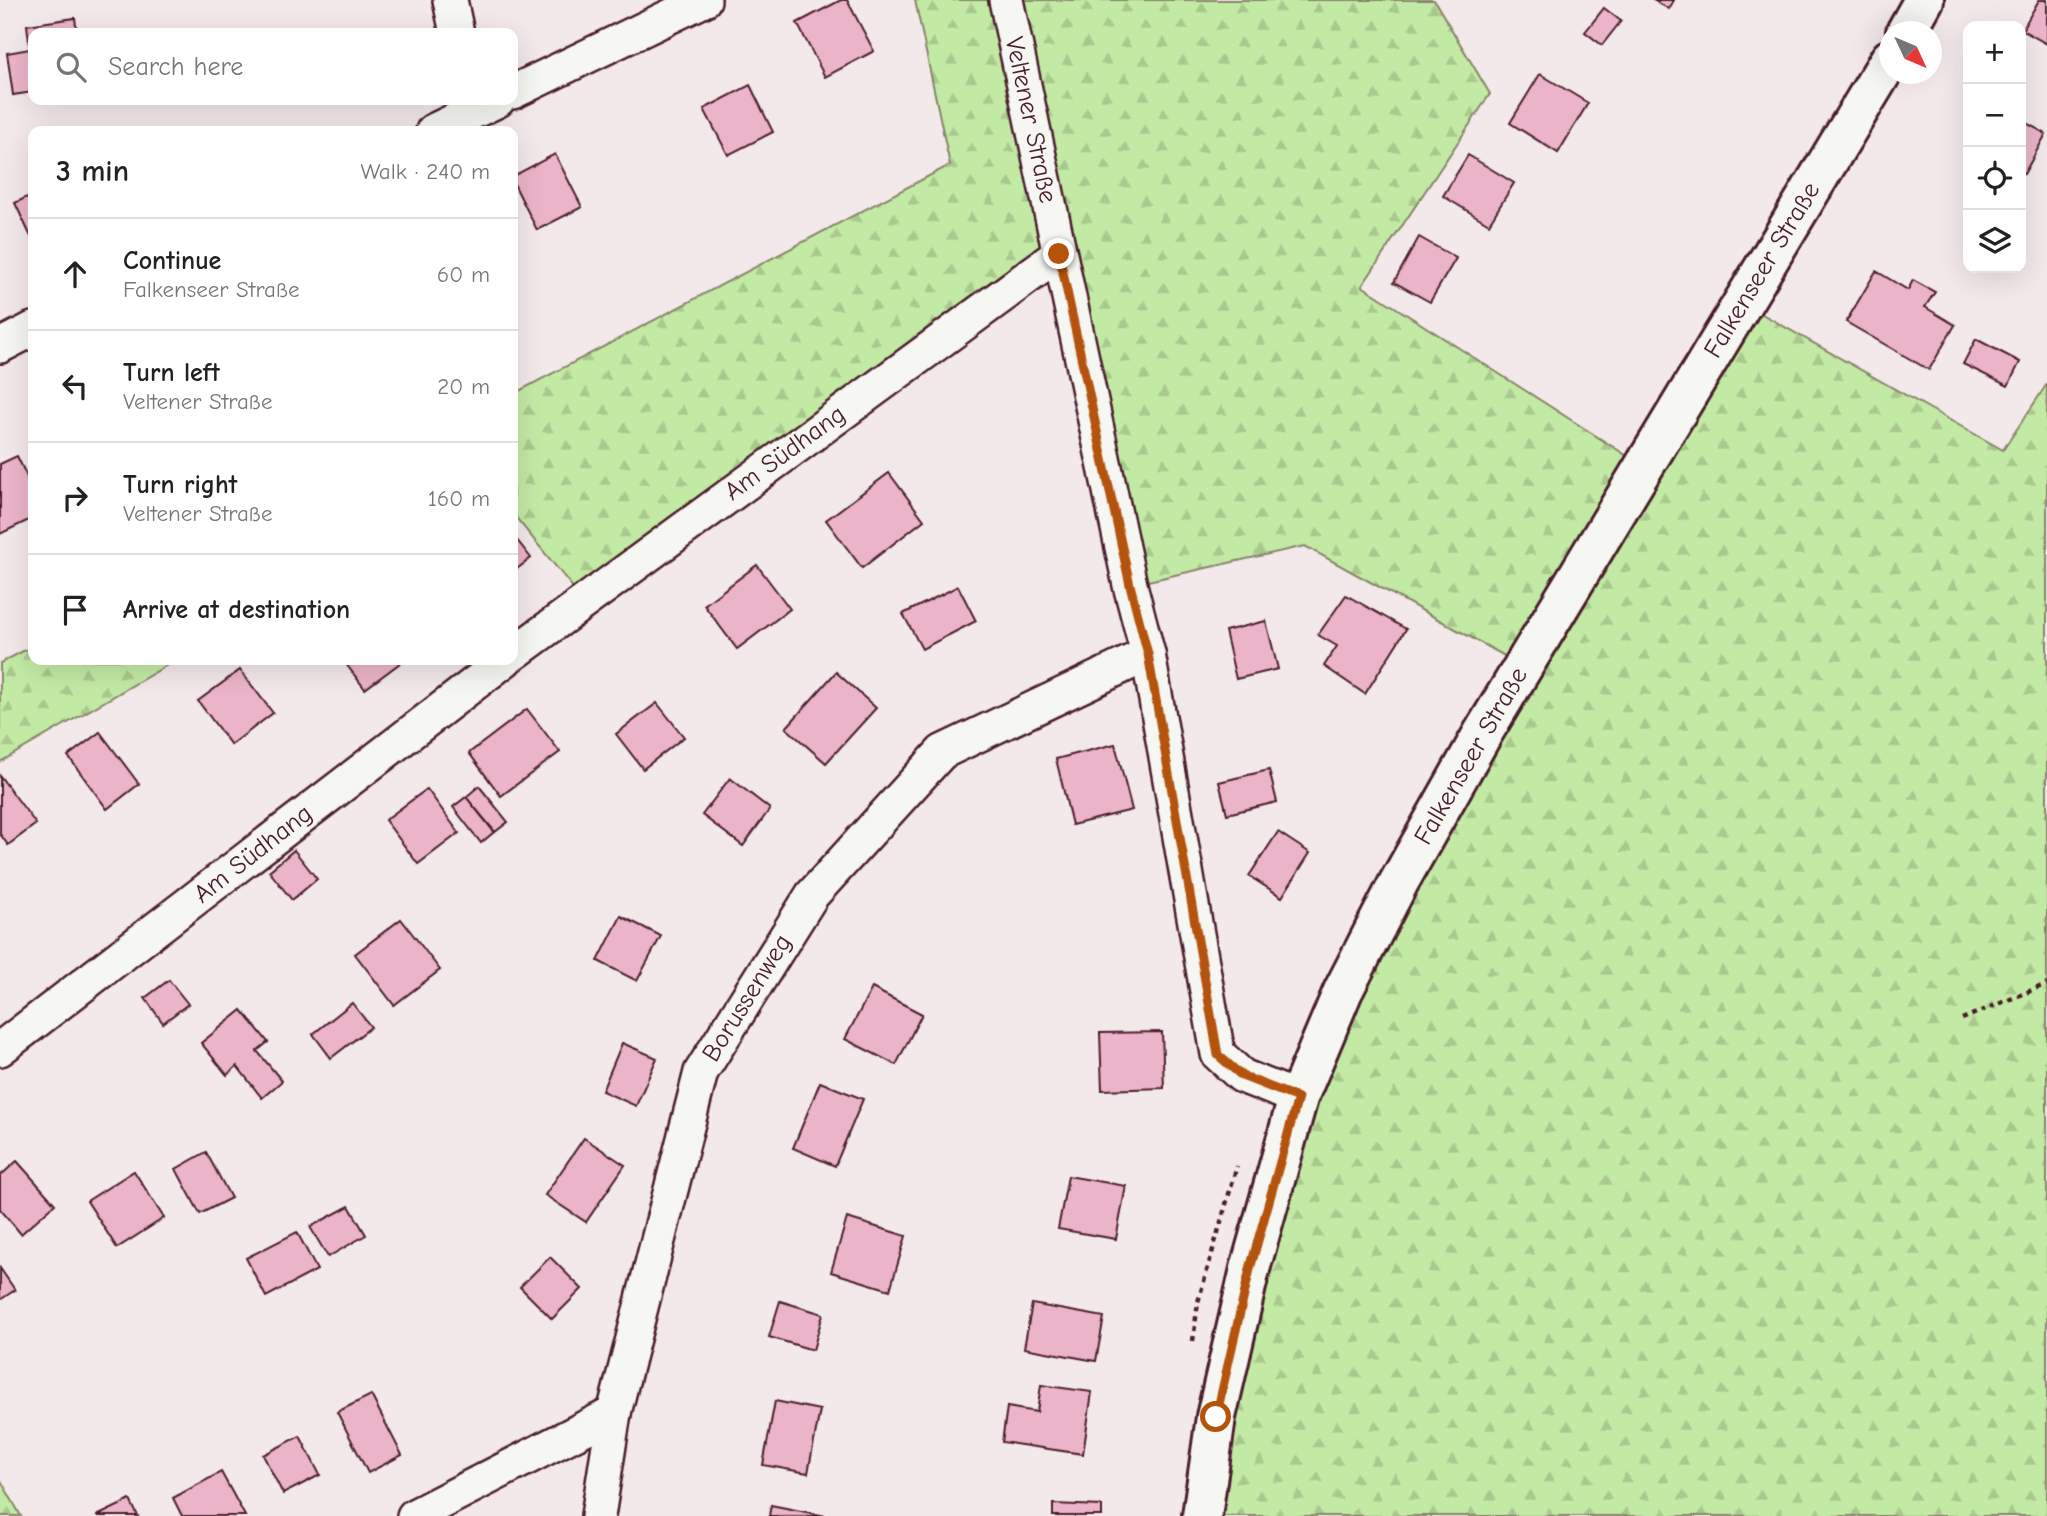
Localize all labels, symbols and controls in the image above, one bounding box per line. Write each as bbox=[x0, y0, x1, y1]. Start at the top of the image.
north arrow bbox=[1879, 21, 1942, 84]
map controls bbox=[1963, 21, 2026, 273]
button: + bbox=[1963, 21, 2026, 84]
search box bbox=[28, 28, 518, 105]
street label: Veltener Straße bbox=[999, 34, 1063, 206]
icon: search bbox=[52, 48, 90, 86]
text: Search here bbox=[108, 52, 243, 82]
button: − bbox=[1963, 84, 2026, 147]
button: locate bbox=[1963, 147, 2026, 210]
text: 3 min bbox=[56, 154, 129, 189]
text: Walk · 240 m bbox=[360, 158, 490, 185]
street label: Falkenseer Straße bbox=[1698, 177, 1826, 363]
button: layers bbox=[1963, 210, 2026, 273]
route end bbox=[1043, 238, 1074, 269]
text: Continue bbox=[123, 246, 221, 276]
icon: ahead bbox=[56, 255, 94, 293]
text: 60 m bbox=[437, 261, 490, 288]
text: Falkenseer Straße bbox=[123, 276, 300, 303]
text: Turn left bbox=[123, 358, 220, 388]
icon: left bbox=[56, 367, 94, 405]
text: 20 m bbox=[437, 373, 490, 400]
text: Veltener Straße bbox=[123, 388, 272, 415]
street label: Am Südhang bbox=[719, 399, 851, 507]
text: Turn right bbox=[123, 470, 237, 500]
icon: right bbox=[56, 479, 94, 517]
text: 160 m bbox=[428, 485, 490, 512]
text: Veltener Straße bbox=[123, 500, 272, 527]
icon: arrive bbox=[56, 591, 94, 629]
text: Arrive at destination bbox=[123, 595, 350, 625]
street label: Falkenseer Straße bbox=[1408, 662, 1534, 850]
street label: Am Südhang bbox=[188, 798, 318, 910]
street label: Borussenweg bbox=[696, 929, 798, 1067]
route start bbox=[1200, 1401, 1231, 1432]

